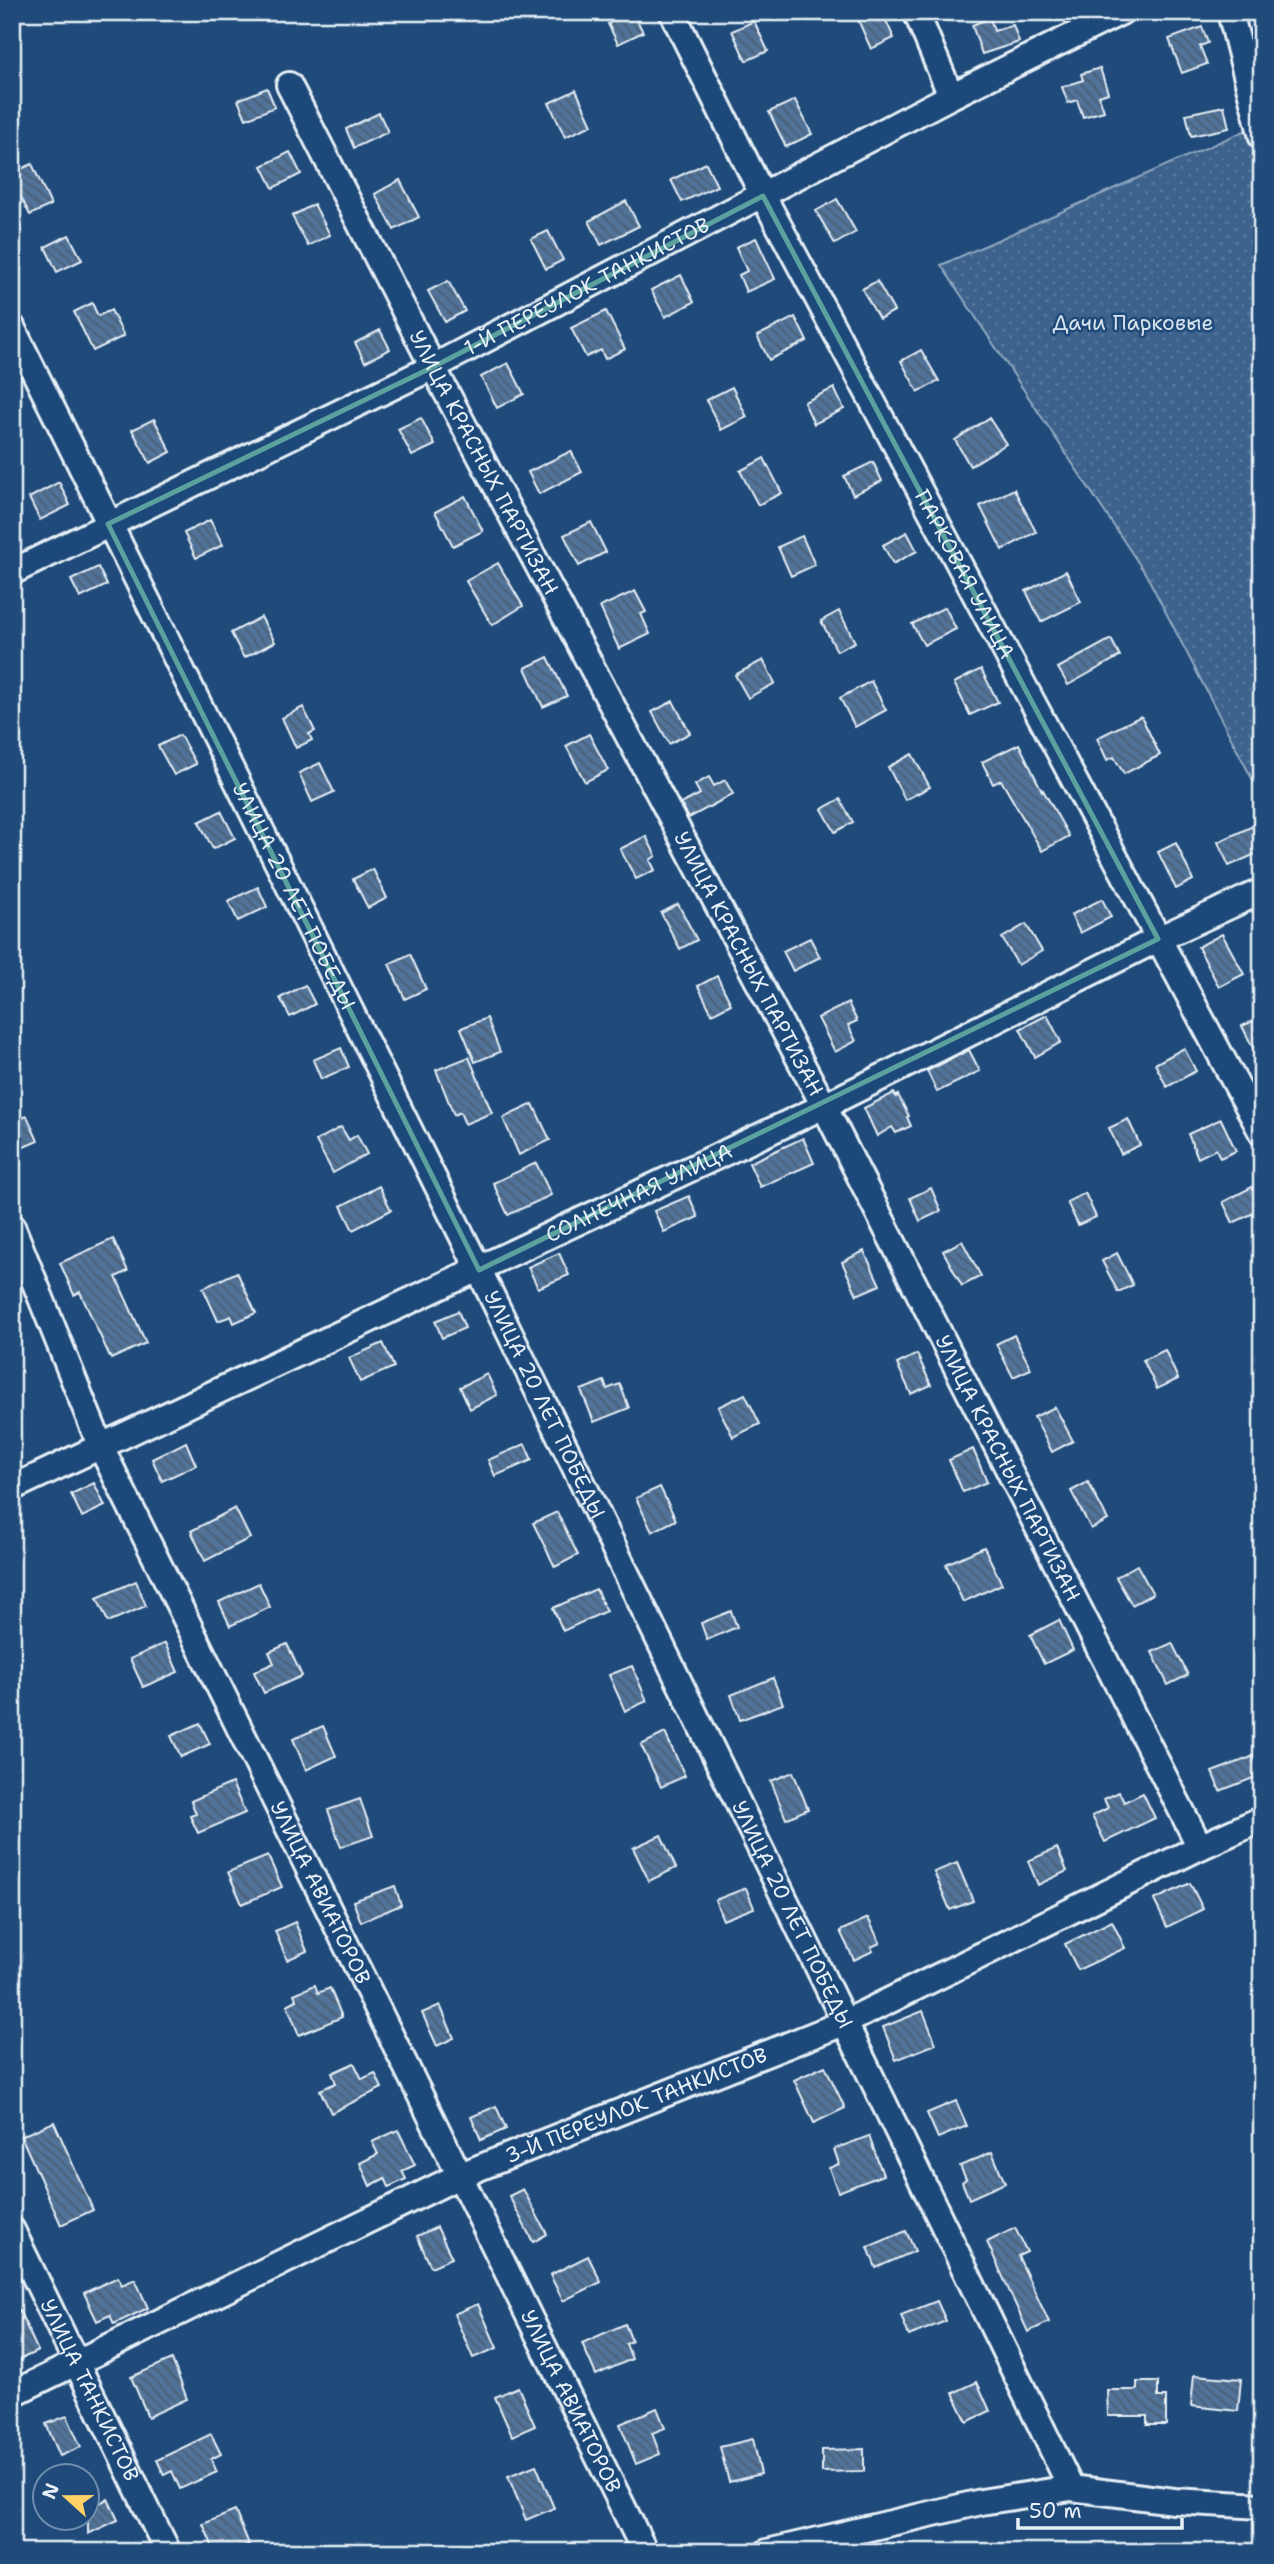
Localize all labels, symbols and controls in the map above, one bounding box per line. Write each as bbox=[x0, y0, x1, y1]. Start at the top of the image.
street label: 1-Й ПЕРЕУЛОК ТАНКИСТОВ bbox=[459, 211, 715, 362]
park label: Дачи Парковые bbox=[1053, 309, 1213, 337]
street label: УЛИЦА КРАСНЫХ ПАРТИЗАН bbox=[403, 326, 565, 600]
street label: ПАРКОВАЯ УЛИЦА bbox=[908, 485, 1021, 664]
street label: УЛИЦА 20 ЛЕТ ПОБЕДЫ bbox=[226, 778, 362, 1014]
street label: УЛИЦА КРАСНЫХ ПАРТИЗАН bbox=[667, 827, 830, 1101]
street label: СОЛНЕЧНАЯ УЛИЦА bbox=[541, 1137, 737, 1249]
street label: УЛИЦА 20 ЛЕТ ПОБЕДЫ bbox=[477, 1286, 612, 1523]
street label: УЛИЦА КРАСНЫХ ПАРТИЗАН bbox=[928, 1330, 1087, 1606]
street label: УЛИЦА АВИАТОРОВ bbox=[264, 1796, 377, 1989]
street label: УЛИЦА 20 ЛЕТ ПОБЕДЫ bbox=[725, 1796, 860, 2033]
street label: 3-Й ПЕРЕУЛОК ТАНКИСТОВ bbox=[501, 2041, 771, 2170]
street label: УЛИЦА ТАНКИСТОВ bbox=[34, 2294, 146, 2486]
street label: УЛИЦА АВИАТОРОВ bbox=[514, 2305, 628, 2498]
north arrow bbox=[32, 2462, 102, 2532]
text: N bbox=[36, 2480, 65, 2503]
scale bar bbox=[1018, 2487, 1183, 2531]
text: 50 m bbox=[1029, 2497, 1082, 2525]

